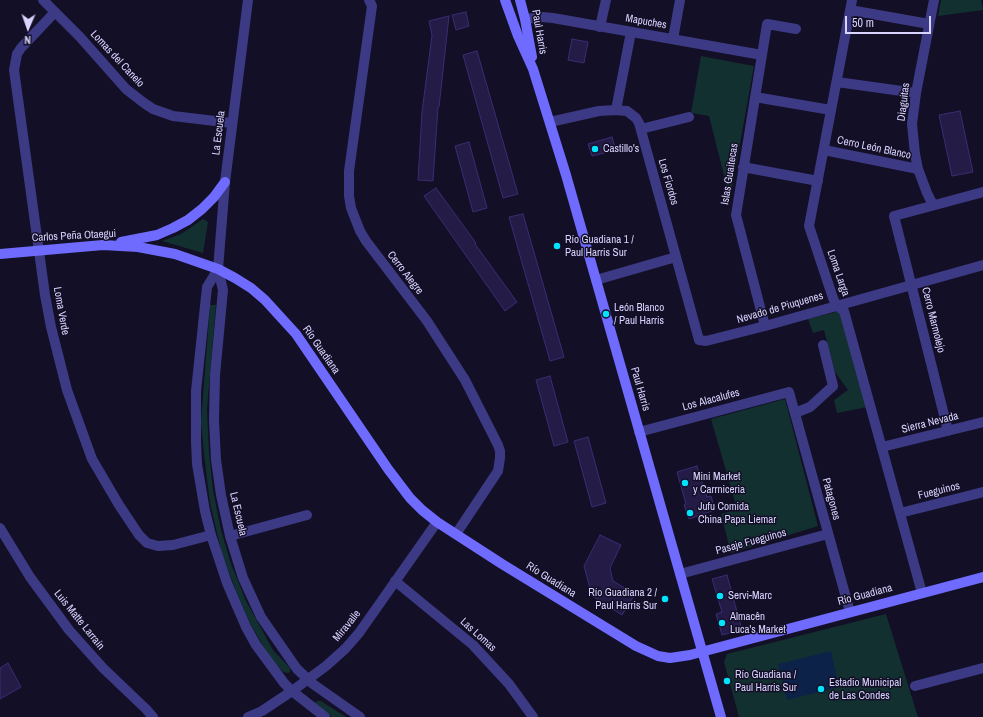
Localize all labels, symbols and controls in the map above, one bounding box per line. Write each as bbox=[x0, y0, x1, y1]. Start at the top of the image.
north arrow bbox=[8, 8, 48, 48]
scale bar bbox=[847, 8, 933, 34]
street label: Paul Harris bbox=[529, 9, 549, 55]
street label: Mapuches bbox=[624, 12, 668, 32]
text: 50 m bbox=[852, 15, 874, 31]
street label: Lomas del Canelo bbox=[87, 28, 147, 90]
text: N bbox=[24, 33, 31, 47]
street label: Diaguitas bbox=[895, 82, 913, 122]
street label: La Escuela bbox=[210, 110, 228, 156]
street label: Cerro León Blanco bbox=[836, 134, 912, 162]
place label: Castillo's bbox=[603, 142, 639, 156]
street label: Islas Guaitecas bbox=[719, 142, 741, 206]
marker: Castillo's bbox=[590, 144, 600, 154]
street label: Los Fiordos bbox=[655, 157, 681, 207]
street label: Carlos Peña Otaegui bbox=[32, 227, 116, 245]
place label: Río Guadiana 1 / Paul Harris Sur bbox=[565, 233, 634, 259]
marker: Río Guadiana 1 / Paul Harris Sur bbox=[552, 241, 562, 251]
street label: Loma Larga bbox=[824, 248, 852, 298]
street label: Cerro Alegre bbox=[384, 249, 426, 297]
street label: Loma Verde bbox=[50, 286, 72, 336]
street label: Cerro Marmolejo bbox=[918, 286, 948, 354]
street label: Nevado de Piuquenes bbox=[735, 289, 825, 327]
place label: León Blanco / Paul Harris bbox=[614, 301, 664, 327]
marker: León Blanco / Paul Harris bbox=[601, 309, 611, 319]
street label: Río Guadiana bbox=[299, 323, 343, 377]
street label: Paul Harris bbox=[627, 365, 653, 413]
street label: Los Alacalufes bbox=[681, 386, 741, 414]
street label: Sierra Nevada bbox=[900, 410, 960, 436]
place label: Mini Market y Carrniceria bbox=[693, 470, 745, 496]
street label: Patagones bbox=[819, 476, 843, 522]
marker: Mini Market y Carrniceria bbox=[680, 478, 690, 488]
street label: Fueguinos bbox=[917, 479, 961, 503]
street label: La Escuela bbox=[227, 491, 249, 537]
place label: Jufu Comida China Papa Liemar bbox=[698, 500, 776, 526]
marker: Jufu Comida China Papa Liemar bbox=[685, 508, 695, 518]
street label: Pasaje Fueguinos bbox=[714, 526, 788, 558]
street label: Río Guadiana bbox=[524, 560, 578, 600]
street label: Río Guadiana bbox=[836, 581, 894, 609]
place label: Río Guadiana 2 / Paul Harris Sur bbox=[588, 586, 657, 612]
street label: Luis Matte Larraín bbox=[51, 587, 107, 653]
place label: Servi-Marc bbox=[728, 589, 772, 603]
marker: Servi-Marc bbox=[715, 591, 725, 601]
marker: Río Guadiana 2 / Paul Harris Sur bbox=[660, 594, 670, 604]
street label: Miravalle bbox=[330, 608, 364, 644]
place label: Almacên Luca's Market bbox=[730, 610, 786, 636]
street label: Las Lomas bbox=[457, 615, 499, 655]
marker: Almacên Luca's Market bbox=[717, 618, 727, 628]
place label: Río Guadiana / Paul Harris Sur bbox=[735, 668, 797, 694]
marker: Río Guadiana / Paul Harris Sur bbox=[722, 676, 732, 686]
place label: Estadio Municipal de Las Condes bbox=[829, 676, 901, 702]
marker: Estadio Municipal de Las Condes bbox=[816, 684, 826, 694]

